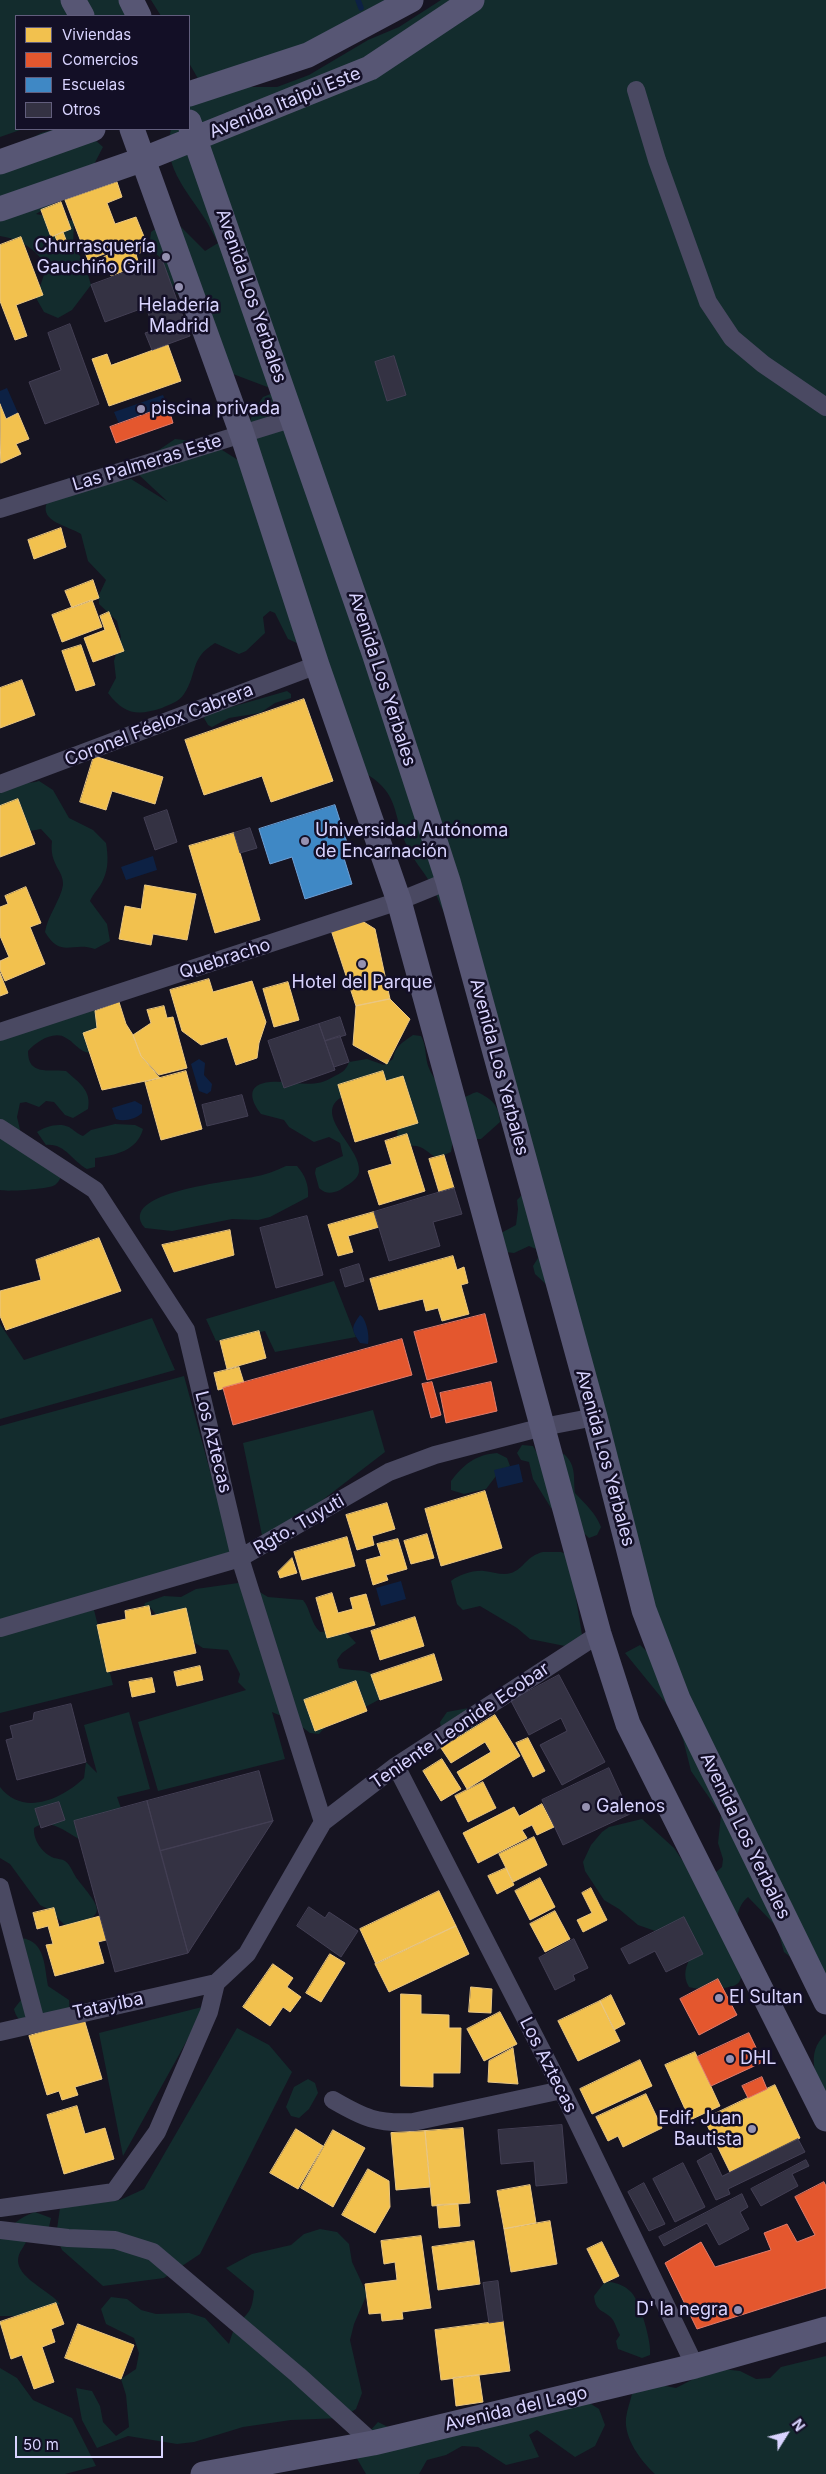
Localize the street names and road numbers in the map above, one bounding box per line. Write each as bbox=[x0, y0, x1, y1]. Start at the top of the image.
street label: Avenida Itaipú Este bbox=[206, 63, 364, 143]
street label: Avenida Los Yerbales bbox=[211, 206, 291, 386]
street label: Las Palmeras Este bbox=[70, 430, 224, 496]
street label: Avenida Los Yerbales bbox=[344, 589, 420, 769]
street label: Coronel Féelox Cabrera bbox=[62, 679, 256, 771]
street label: Quebracho bbox=[177, 934, 273, 984]
street label: Avenida Los Yerbales bbox=[465, 976, 533, 1158]
street label: Avenida Los Yerbales bbox=[571, 1367, 639, 1549]
street label: Los Aztecas bbox=[190, 1389, 236, 1495]
street label: Rgto. Tuyuti bbox=[250, 1490, 348, 1560]
street label: Teniente Leonide Ecobar bbox=[366, 1658, 554, 1794]
street label: Avenida Los Yerbales bbox=[695, 1749, 795, 1923]
street label: Tatayiba bbox=[71, 1988, 145, 2024]
street label: Los Aztecas bbox=[515, 2014, 581, 2116]
street label: Avenida del Lago bbox=[443, 2382, 589, 2436]

